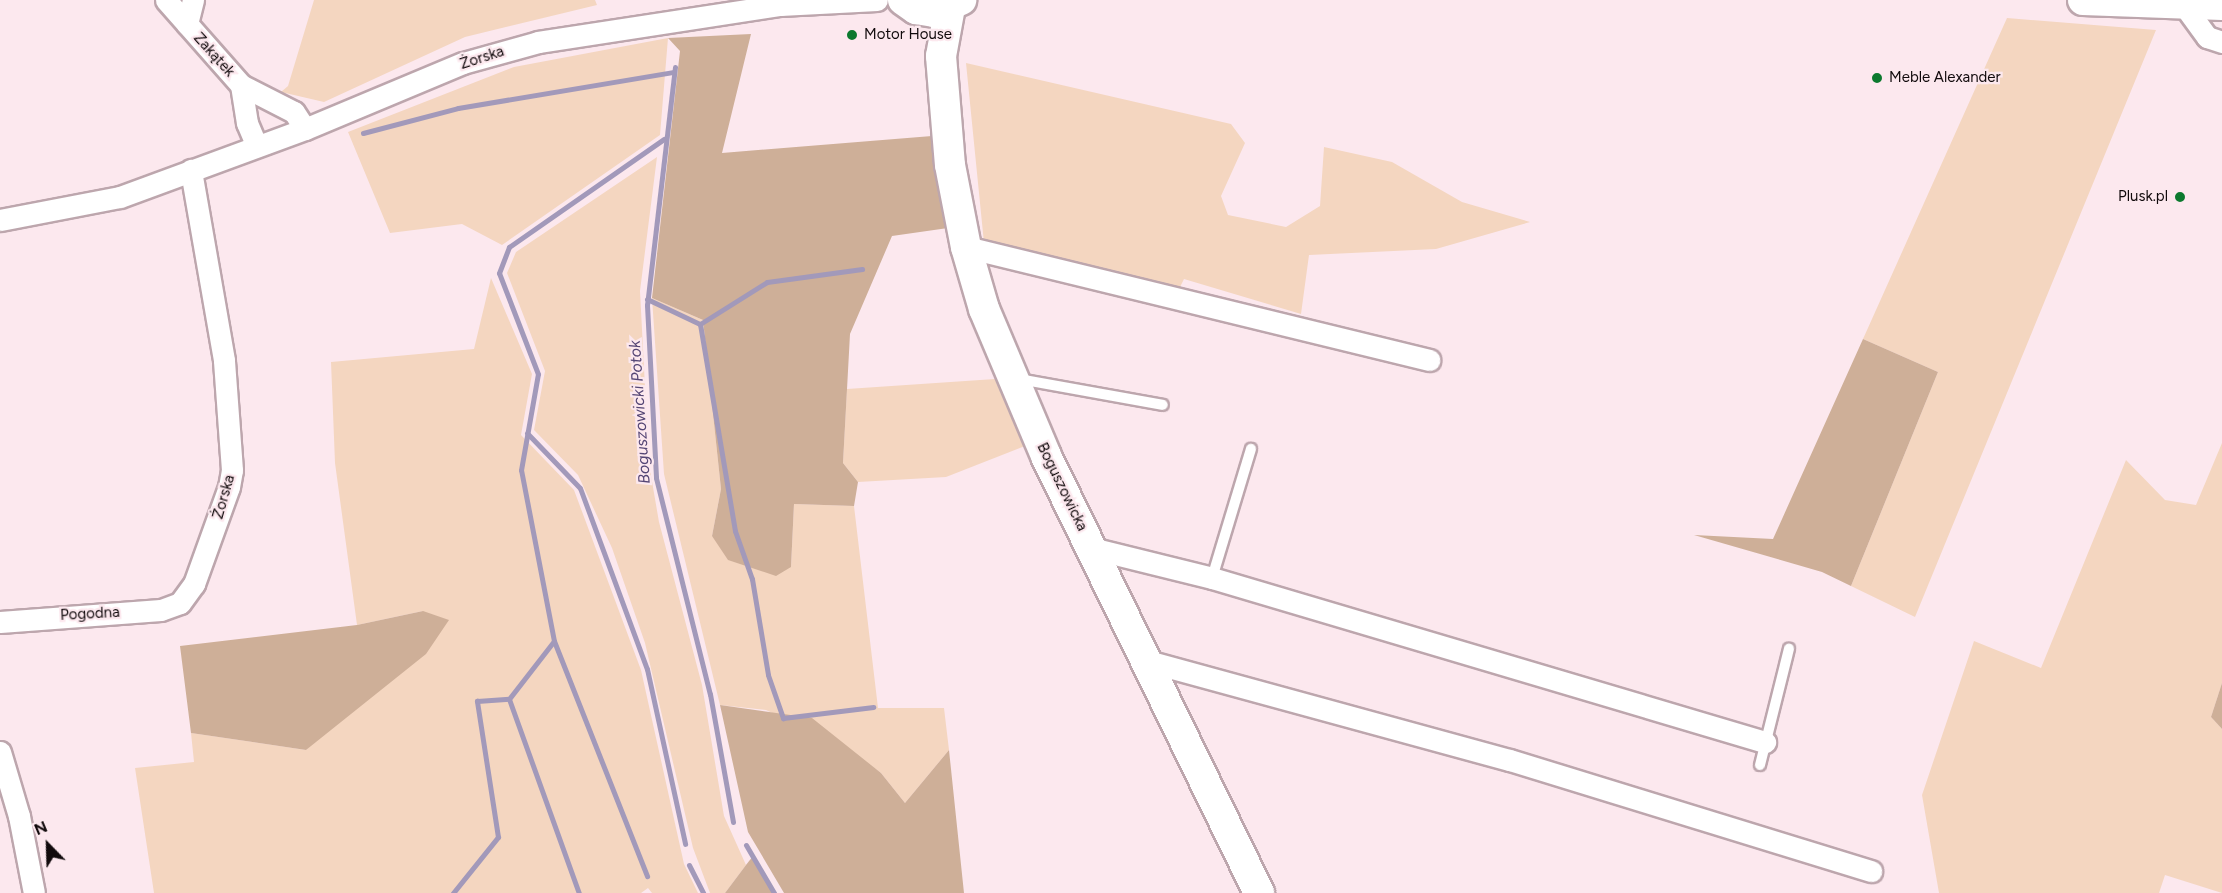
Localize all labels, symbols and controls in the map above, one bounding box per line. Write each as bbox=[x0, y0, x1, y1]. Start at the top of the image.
place label: Motor House bbox=[864, 26, 952, 44]
marker: Motor House bbox=[845, 28, 859, 42]
street label: Zakątek bbox=[190, 29, 238, 81]
street label: Żorska bbox=[458, 42, 506, 74]
place label: Meble Alexander bbox=[1889, 69, 2001, 87]
marker: Meble Alexander bbox=[1870, 71, 1884, 85]
place label: Plusk.pl bbox=[2118, 188, 2168, 206]
marker: Plusk.pl bbox=[2173, 190, 2187, 204]
water label: Boguszowicki Potok bbox=[625, 340, 655, 484]
street label: Boguszowicka bbox=[1033, 440, 1091, 534]
street label: Żorska bbox=[209, 473, 239, 521]
street label: Pogodna bbox=[60, 603, 120, 625]
north arrow bbox=[18, 815, 78, 875]
text: N bbox=[31, 817, 50, 839]

